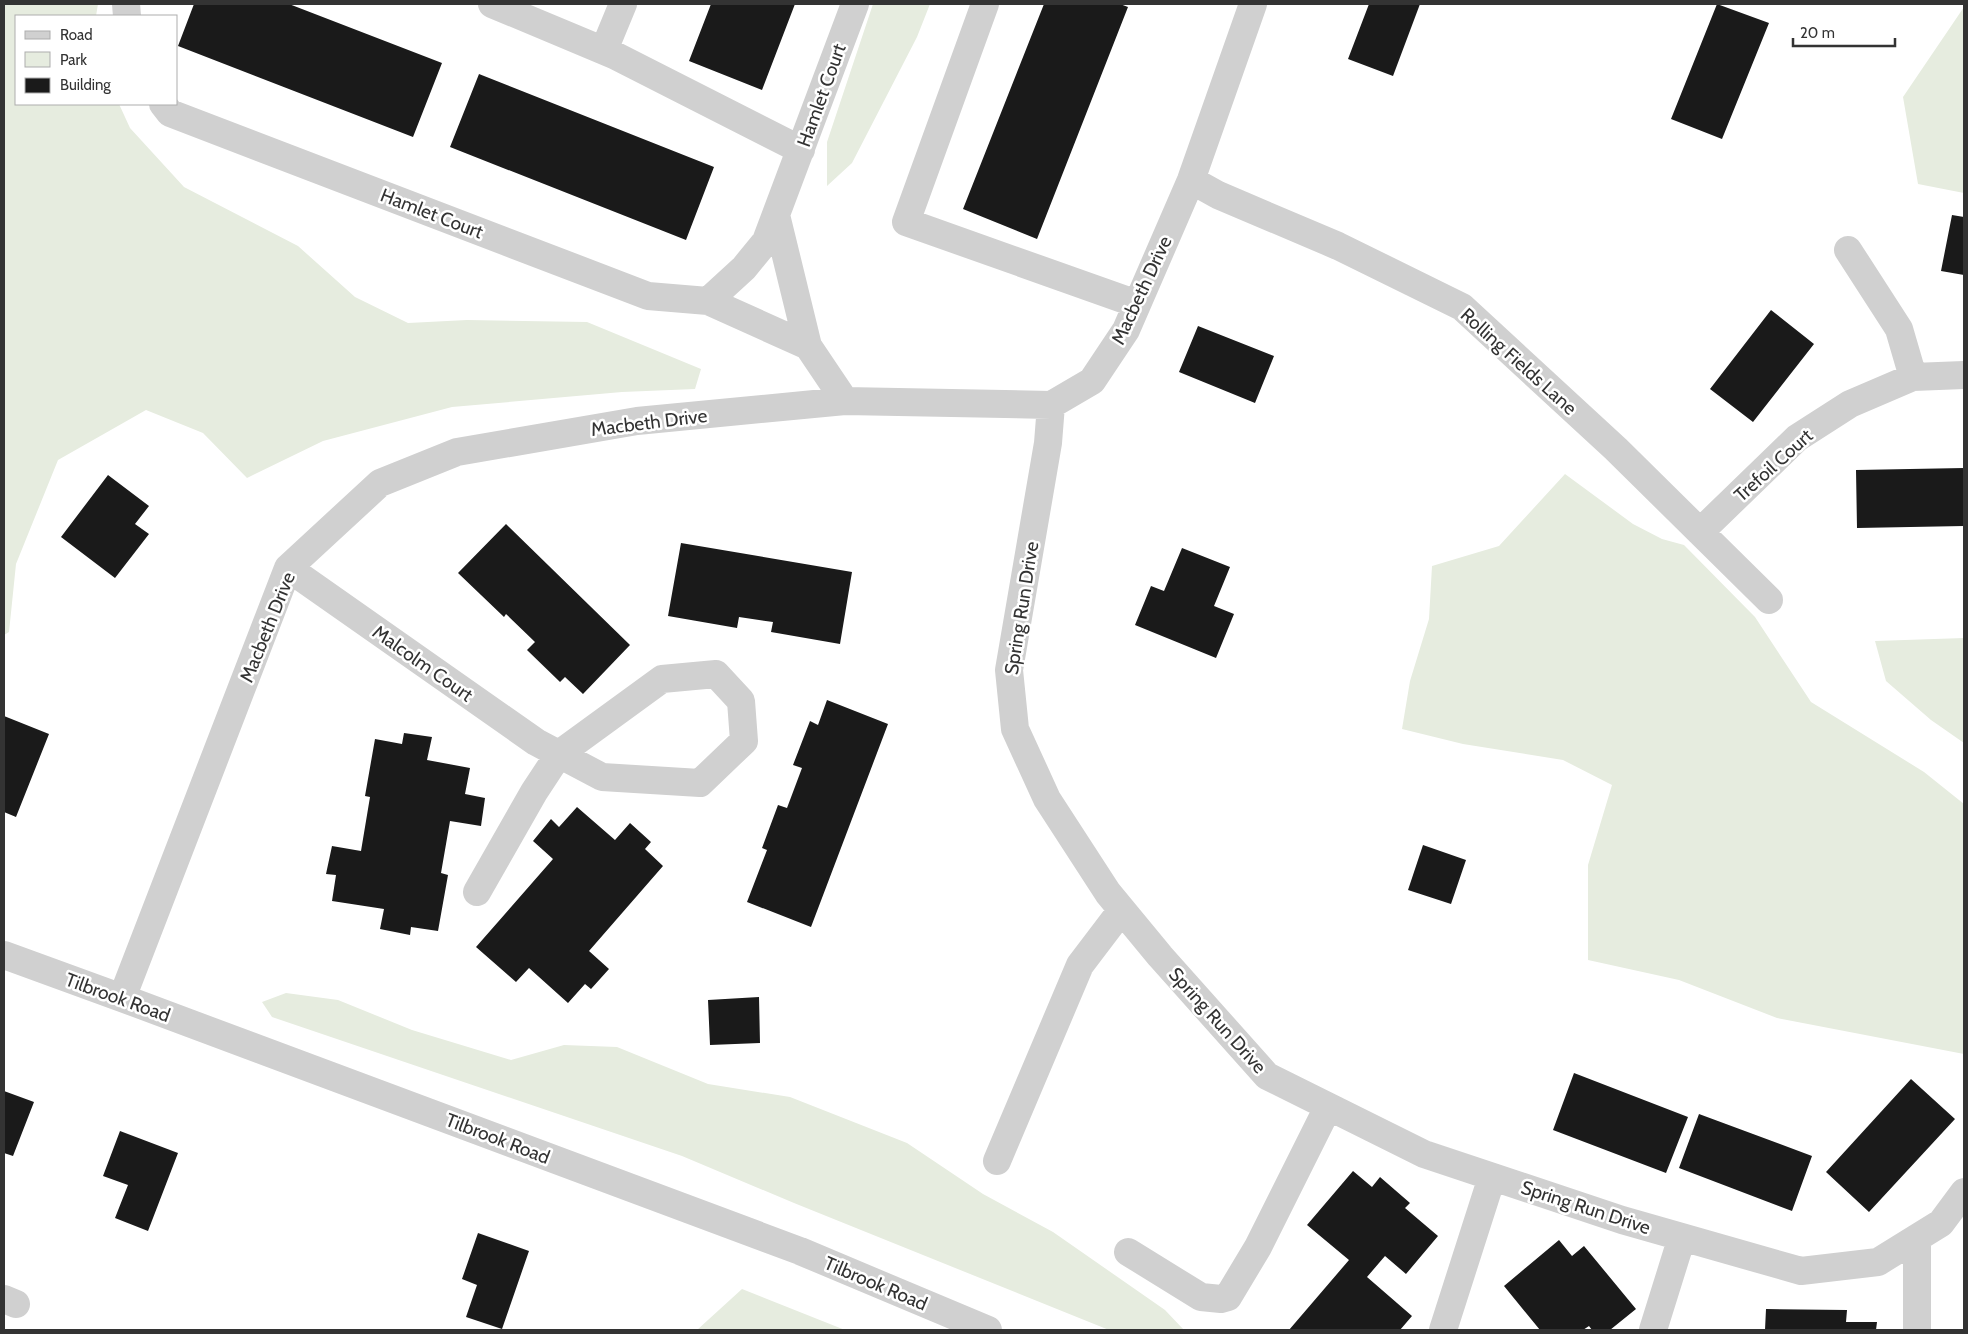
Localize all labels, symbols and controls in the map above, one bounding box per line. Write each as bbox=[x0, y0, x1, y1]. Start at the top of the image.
legend bbox=[15, 15, 178, 105]
scale bar bbox=[1793, 15, 1896, 47]
text: 20 m bbox=[1800, 24, 1835, 42]
text: Road bbox=[60, 26, 93, 44]
street label: Hamlet Court bbox=[792, 40, 851, 150]
text: Park bbox=[60, 51, 87, 69]
text: Building bbox=[60, 76, 111, 94]
street label: Hamlet Court bbox=[377, 183, 487, 244]
street label: Macbeth Drive bbox=[1106, 232, 1177, 348]
street label: Rolling Fields Lane bbox=[1456, 303, 1582, 420]
street label: Macbeth Drive bbox=[590, 404, 709, 441]
street label: Trefoil Court bbox=[1729, 424, 1818, 507]
street label: Spring Run Drive bbox=[1000, 540, 1043, 676]
street label: Macbeth Drive bbox=[235, 568, 300, 686]
street label: Malcolm Court bbox=[368, 620, 478, 707]
street label: Spring Run Drive bbox=[1164, 963, 1271, 1078]
street label: Tilbrook Road bbox=[62, 968, 173, 1027]
street label: Tilbrook Road bbox=[443, 1108, 553, 1169]
street label: Spring Run Drive bbox=[1518, 1176, 1654, 1239]
street label: Tilbrook Road bbox=[821, 1251, 931, 1315]

